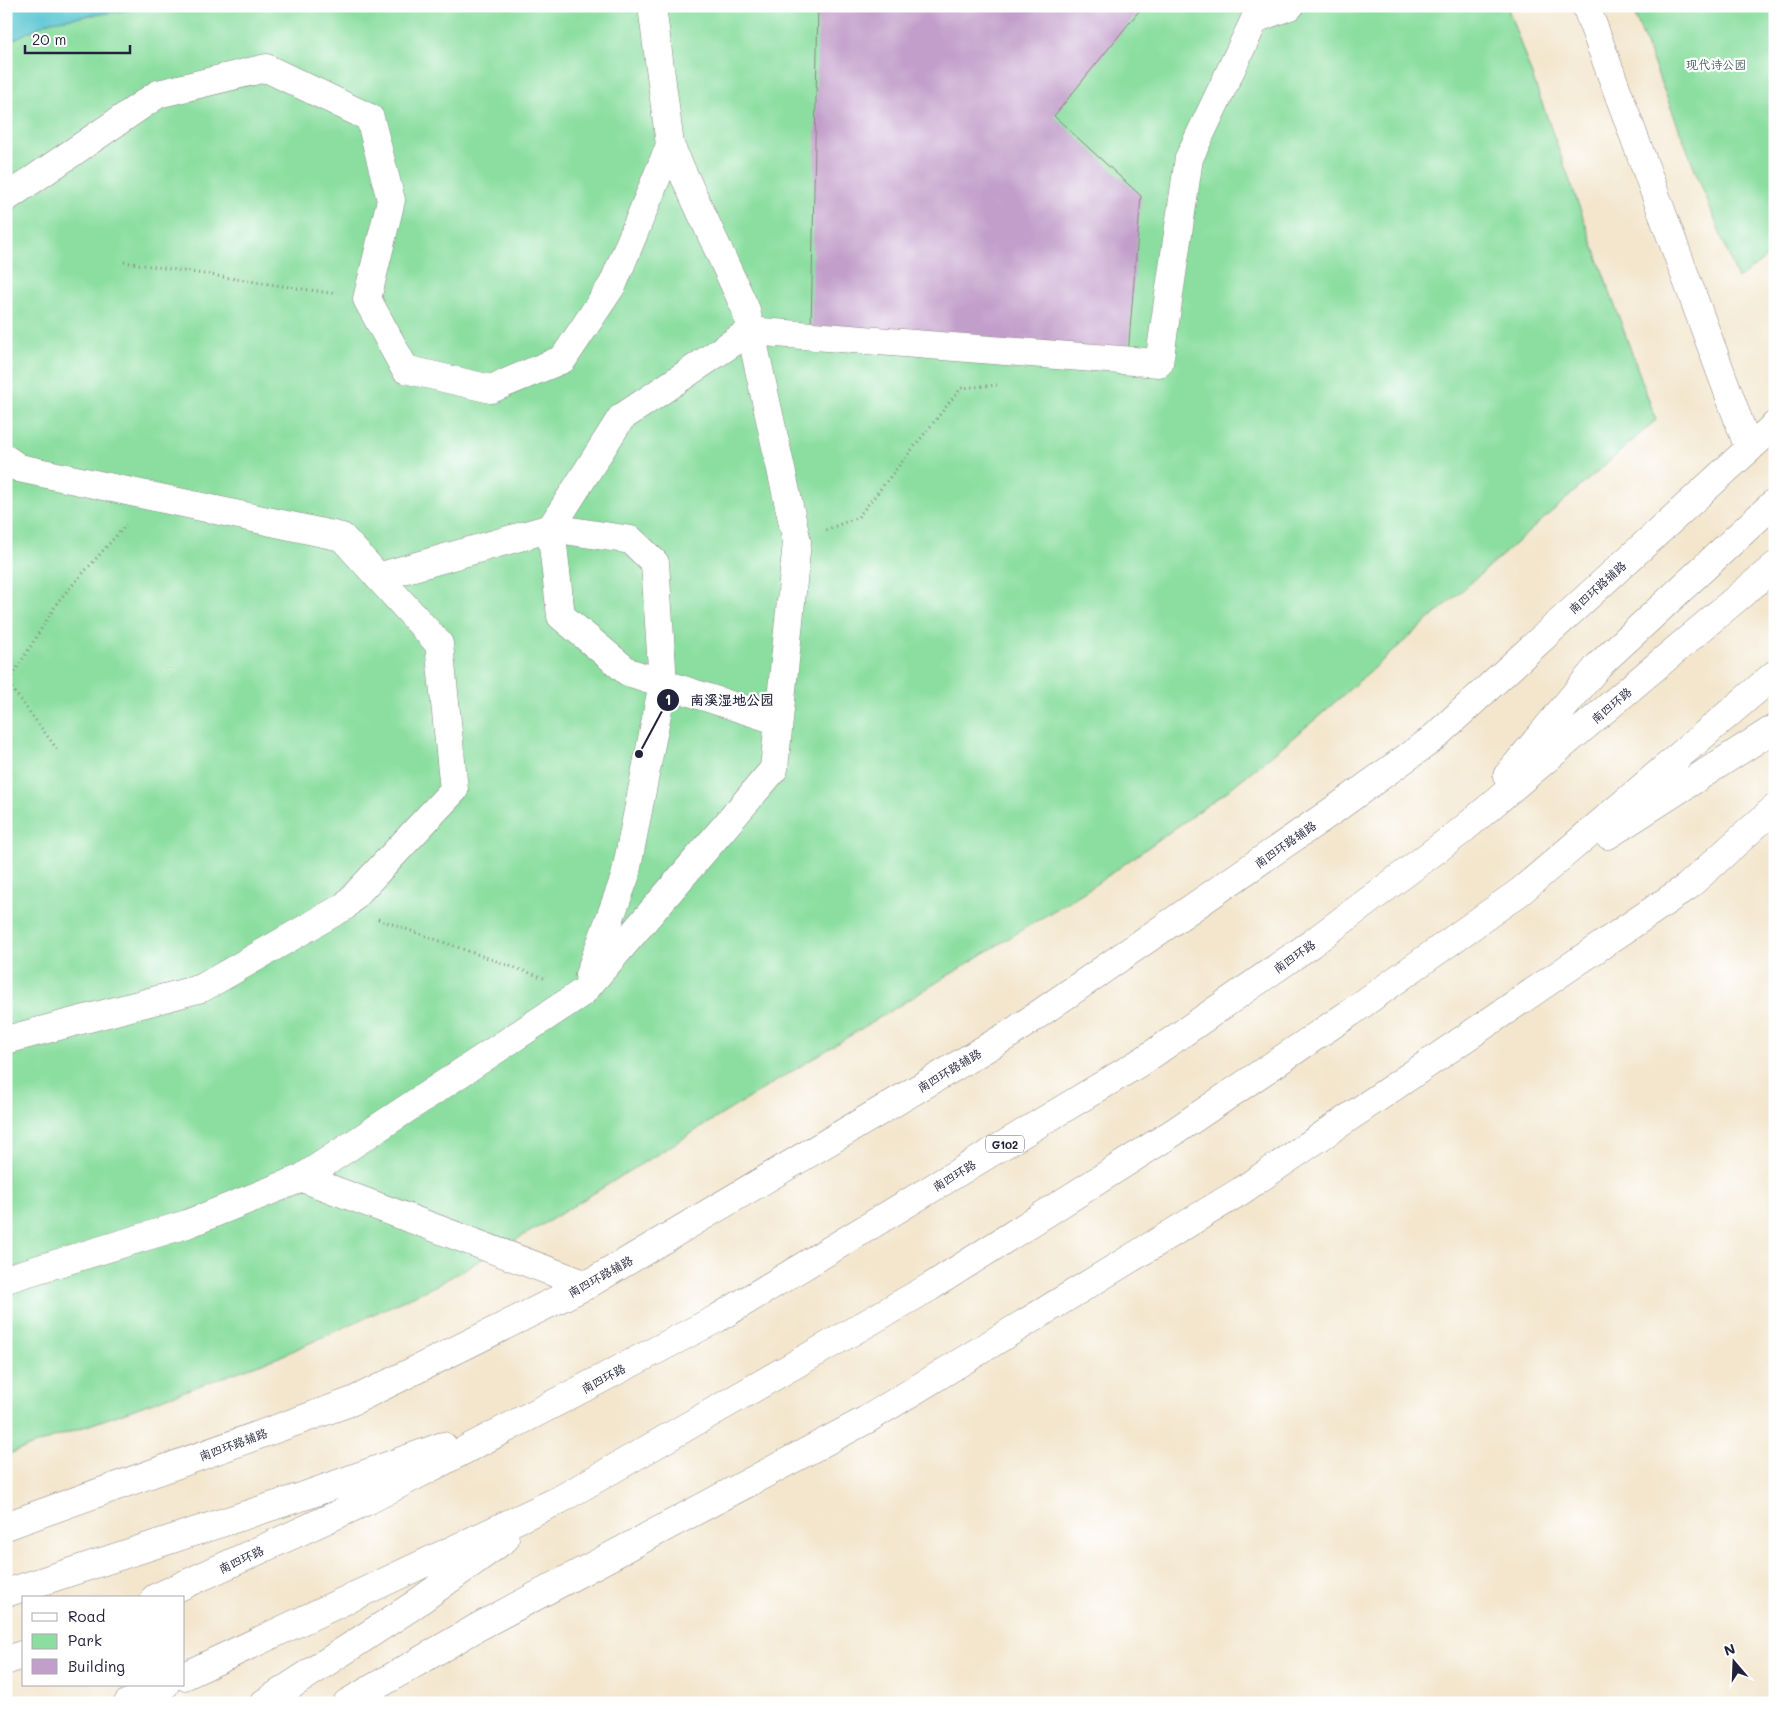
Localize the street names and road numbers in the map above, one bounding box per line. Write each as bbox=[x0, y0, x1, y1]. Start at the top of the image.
street label: 南四环路辅路 bbox=[1565, 557, 1629, 617]
street label: 南四环路 bbox=[1587, 683, 1635, 727]
street label: 南四环路辅路 bbox=[1251, 817, 1319, 871]
street label: 南四环路 bbox=[1270, 936, 1318, 976]
street label: 南四环路辅路 bbox=[914, 1045, 984, 1095]
road number: G102 bbox=[986, 1136, 1024, 1152]
street label: 南四环路 bbox=[929, 1156, 979, 1194]
street label: 南四环路辅路 bbox=[565, 1252, 635, 1300]
street label: 南四环路 bbox=[578, 1360, 628, 1396]
street label: 南四环路辅路 bbox=[196, 1424, 270, 1464]
street label: 南四环路 bbox=[216, 1542, 266, 1576]

